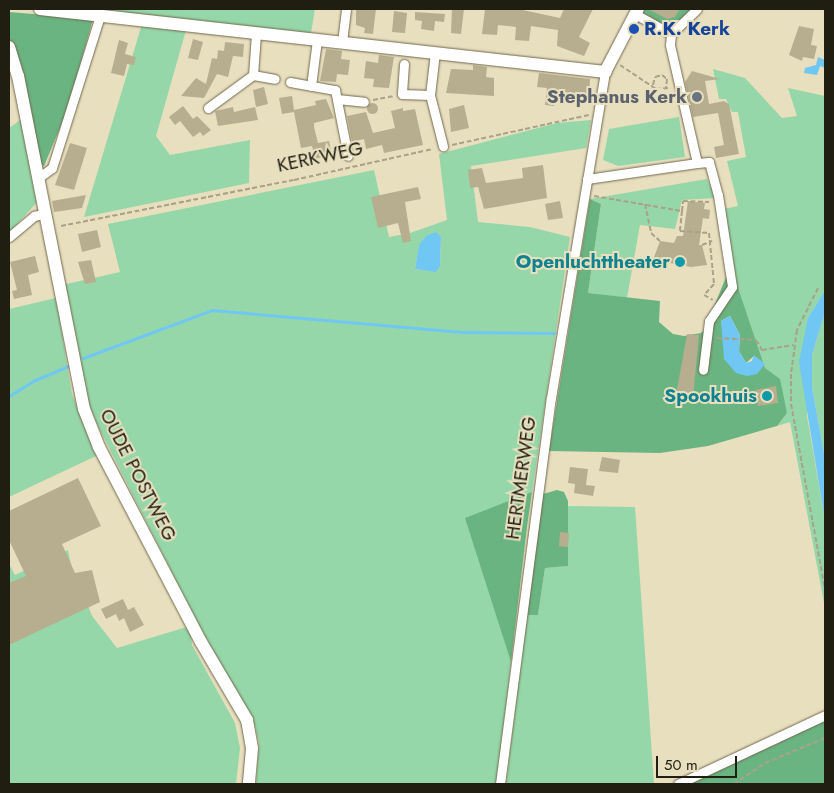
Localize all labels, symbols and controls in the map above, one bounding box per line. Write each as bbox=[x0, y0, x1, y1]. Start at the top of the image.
place label: R.K. Kerk bbox=[644, 18, 730, 40]
marker: R.K. Kerk bbox=[628, 23, 640, 35]
place label: Stephanus Kerk bbox=[547, 86, 687, 108]
marker: Stephanus Kerk bbox=[691, 91, 703, 103]
street label: KERKWEG bbox=[275, 137, 365, 177]
place label: Openluchttheater bbox=[516, 251, 670, 273]
marker: Openluchttheater bbox=[674, 256, 686, 268]
place label: Spookhuis bbox=[664, 385, 757, 407]
marker: Spookhuis bbox=[761, 390, 773, 402]
street label: OUDE POSTWEG bbox=[95, 405, 181, 545]
street label: HERTMERWEG bbox=[501, 415, 541, 541]
scale bar bbox=[659, 746, 740, 778]
text: 50 m bbox=[664, 754, 698, 776]

